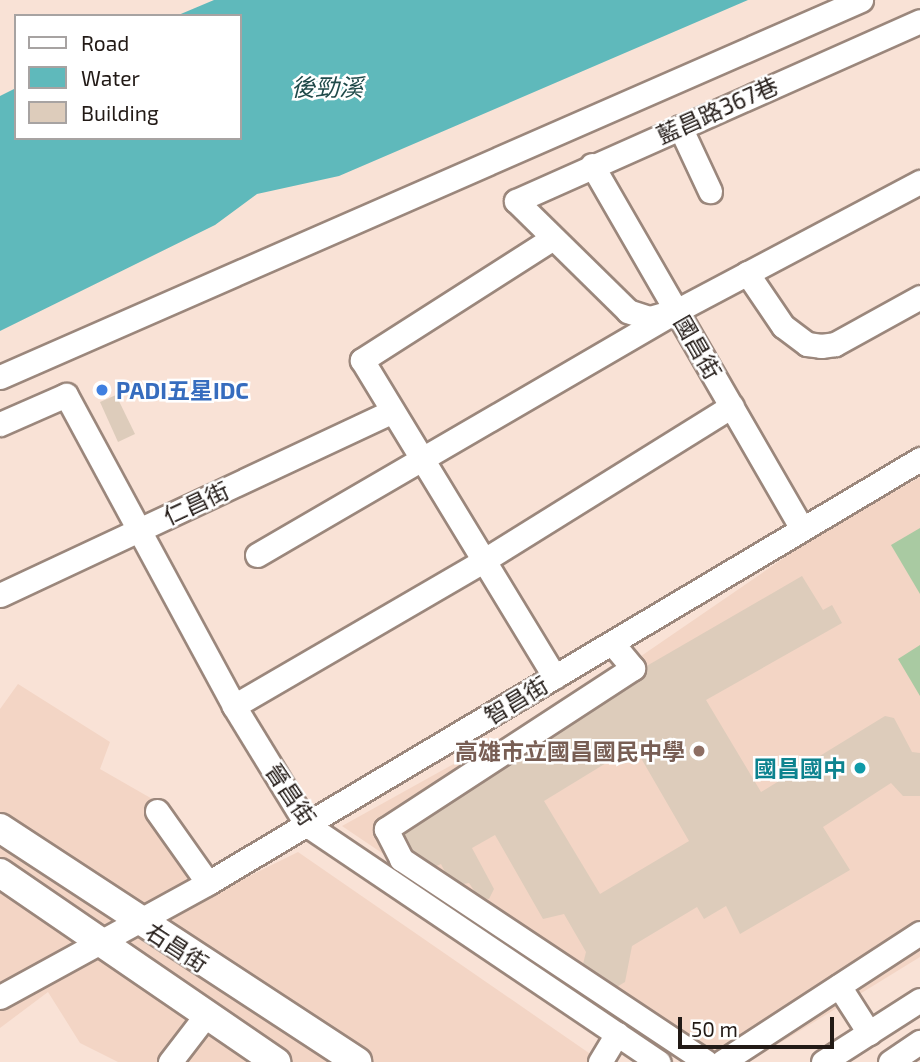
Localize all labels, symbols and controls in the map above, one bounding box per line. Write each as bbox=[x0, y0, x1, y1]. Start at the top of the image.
legend bbox=[14, 14, 242, 140]
text: Road bbox=[81, 30, 129, 55]
text: Water bbox=[81, 65, 140, 90]
street label: 藍昌路367巷 bbox=[652, 71, 782, 149]
water label: 後勁溪 bbox=[291, 73, 363, 101]
text: Building bbox=[81, 100, 159, 125]
street label: 國昌街 bbox=[669, 310, 727, 384]
place label: PADI五星IDC bbox=[116, 376, 249, 404]
marker: PADI五星IDC bbox=[94, 382, 110, 398]
street label: 仁昌街 bbox=[159, 476, 233, 530]
street label: 智昌街 bbox=[479, 670, 553, 730]
place label: 高雄市立國昌國民中學 bbox=[455, 737, 685, 765]
marker: 高雄市立國昌國民中學 bbox=[691, 743, 707, 759]
place label: 國昌國中 bbox=[754, 754, 846, 782]
street label: 晉昌街 bbox=[260, 758, 322, 830]
marker: 國昌國中 bbox=[852, 760, 868, 776]
street label: 右昌街 bbox=[141, 917, 213, 977]
scale bar bbox=[682, 1002, 838, 1046]
text: 50 m bbox=[691, 1016, 738, 1041]

